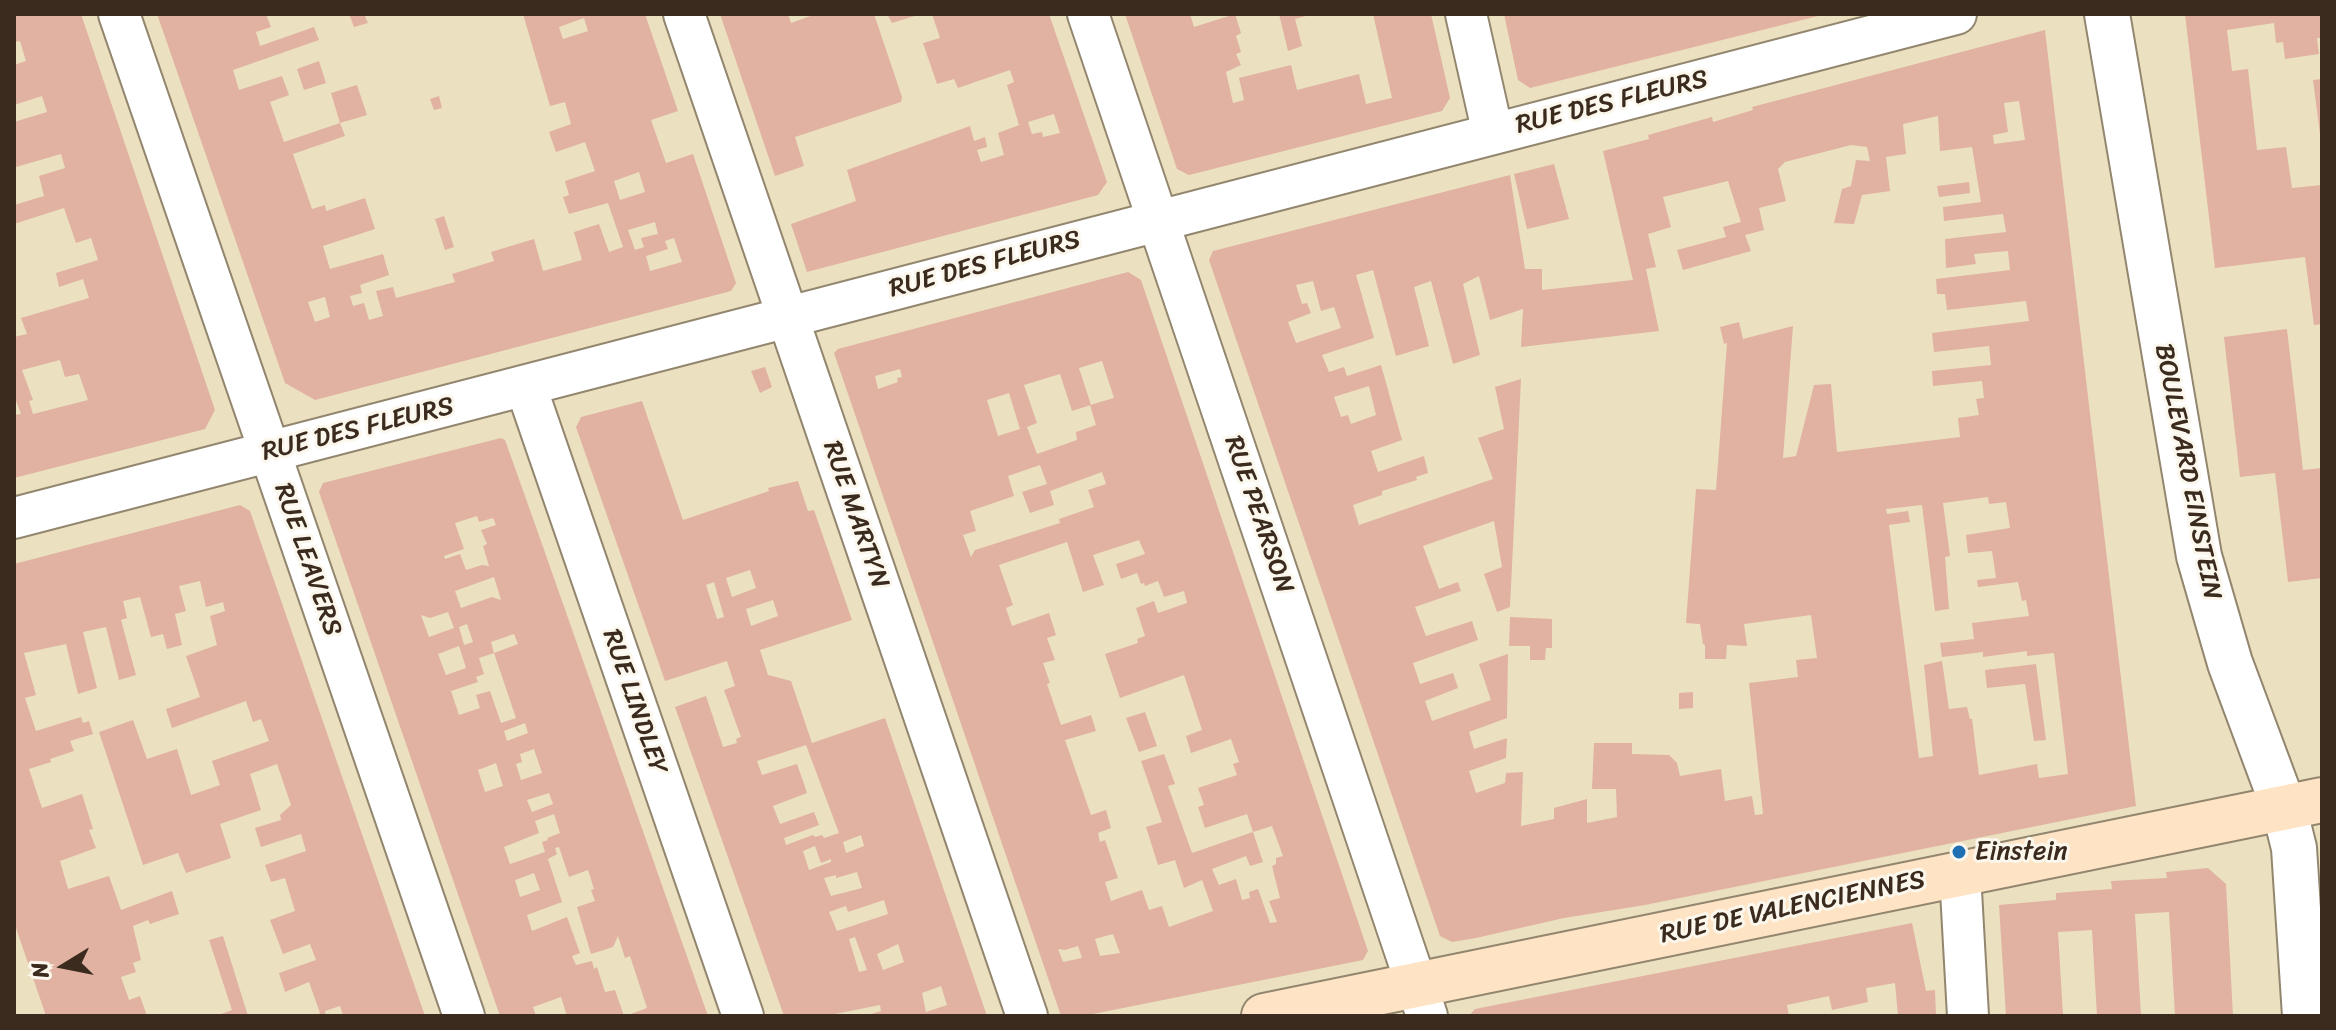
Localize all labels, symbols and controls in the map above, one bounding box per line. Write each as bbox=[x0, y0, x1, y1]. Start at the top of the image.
street label: RUE DES FLEURS bbox=[1513, 64, 1711, 142]
street label: RUE DES FLEURS bbox=[886, 224, 1084, 306]
street label: BOULEVARD EINSTEIN bbox=[2147, 342, 2227, 602]
street label: RUE DES FLEURS bbox=[259, 391, 457, 469]
street label: RUE PEARSON bbox=[1216, 432, 1300, 598]
street label: RUE MARTYN bbox=[815, 437, 895, 593]
street label: RUE LEAVERS bbox=[266, 480, 348, 640]
street label: RUE LINDLEY bbox=[595, 625, 673, 779]
place label: Einstein bbox=[1975, 836, 2068, 868]
marker: Einstein bbox=[1950, 843, 1968, 861]
street label: RUE DE VALENCIENNES bbox=[1658, 865, 1928, 951]
north arrow bbox=[24, 926, 104, 1006]
text: N bbox=[19, 959, 60, 981]

